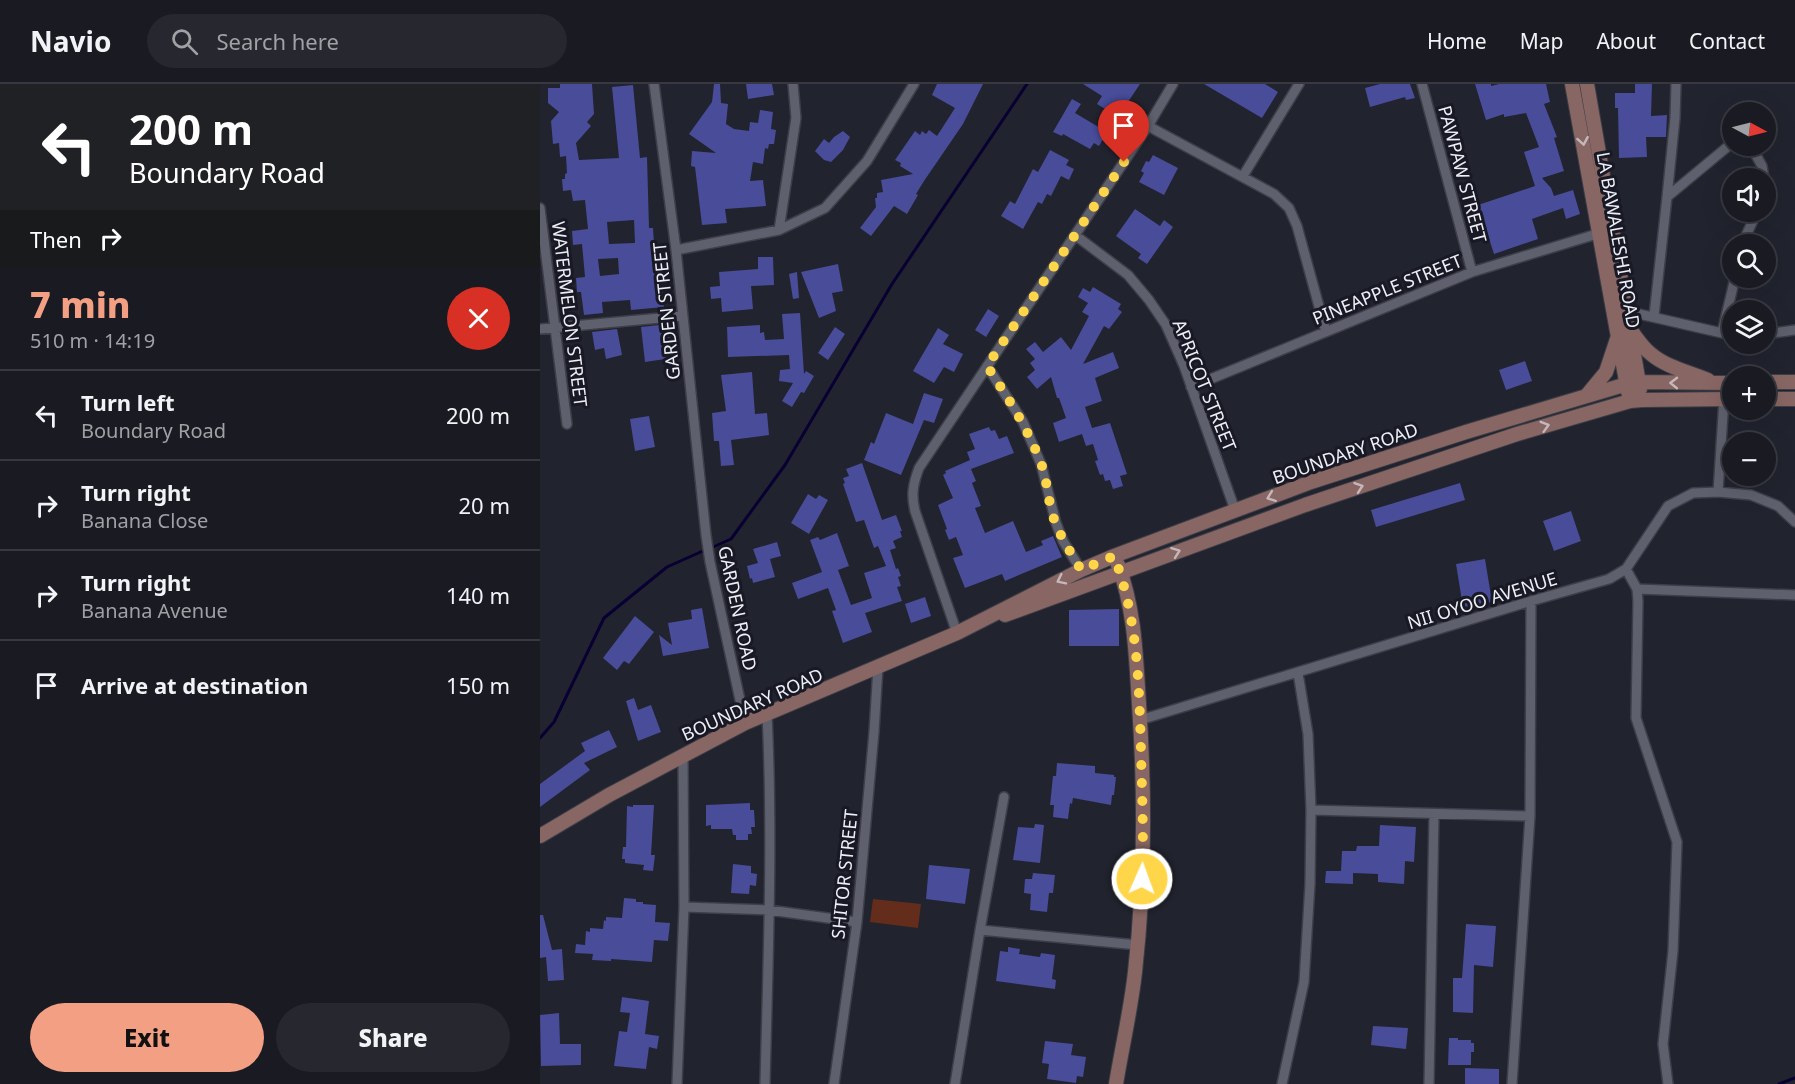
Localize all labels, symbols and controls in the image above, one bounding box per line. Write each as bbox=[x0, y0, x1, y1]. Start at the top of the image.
search box bbox=[147, 14, 567, 68]
text: Navio bbox=[30, 22, 111, 60]
icon: search bbox=[168, 25, 201, 58]
text: Search here bbox=[216, 26, 339, 56]
text: Home bbox=[1427, 27, 1487, 55]
text: Map bbox=[1520, 27, 1563, 55]
text: About bbox=[1596, 27, 1656, 55]
text: Contact bbox=[1689, 27, 1765, 55]
text: 200 m bbox=[129, 100, 253, 157]
pin bbox=[1098, 100, 1149, 162]
north arrow bbox=[1722, 102, 1776, 156]
map controls bbox=[1722, 102, 1776, 486]
street label: PAWPAW STREET bbox=[1433, 103, 1493, 245]
icon: left bbox=[30, 108, 108, 186]
icon: arrive bbox=[1107, 109, 1140, 142]
one-way arrow bbox=[1576, 136, 1589, 146]
street label: LA BAWALESHI ROAD bbox=[1592, 150, 1646, 330]
text: Boundary Road bbox=[129, 154, 325, 191]
button: sound bbox=[1722, 168, 1776, 222]
street label: WATERMELON STREET bbox=[547, 220, 593, 408]
icon: right bbox=[94, 222, 127, 255]
text: Then bbox=[30, 224, 82, 254]
button: search bbox=[1722, 234, 1776, 288]
street label: GARDEN STREET bbox=[647, 241, 685, 381]
street label: PINEAPPLE STREET bbox=[1309, 248, 1465, 330]
text: 7 min bbox=[30, 280, 131, 329]
button: close bbox=[447, 287, 510, 350]
button: layers bbox=[1722, 300, 1776, 354]
street label: APRICOT STREET bbox=[1168, 316, 1242, 454]
text: 510 m · 14:19 bbox=[30, 327, 155, 354]
button: + bbox=[1722, 366, 1776, 420]
one-way arrow bbox=[1670, 376, 1679, 389]
text: Turn left bbox=[81, 387, 175, 417]
icon: left bbox=[30, 399, 63, 432]
text: 200 m bbox=[446, 400, 510, 430]
text: Boundary Road bbox=[81, 417, 226, 444]
street label: BOUNDARY ROAD bbox=[1269, 417, 1421, 489]
one-way arrow bbox=[1539, 421, 1550, 433]
button: − bbox=[1722, 432, 1776, 486]
text: Turn right bbox=[81, 477, 191, 507]
one-way arrow bbox=[1353, 481, 1364, 494]
icon: right bbox=[30, 489, 63, 522]
one-way arrow bbox=[1266, 489, 1277, 502]
text: 20 m bbox=[459, 490, 510, 520]
text: Banana Close bbox=[81, 507, 208, 534]
street label: GARDEN ROAD bbox=[713, 543, 763, 673]
one-way arrow bbox=[1170, 547, 1180, 560]
street label: NII OYOO AVENUE bbox=[1404, 566, 1560, 634]
text: Turn right bbox=[81, 567, 191, 597]
one-way arrow bbox=[1057, 573, 1068, 584]
icon: right bbox=[30, 579, 63, 612]
text: 140 m bbox=[446, 580, 510, 610]
text: Banana Avenue bbox=[81, 597, 228, 624]
street label: BOUNDARY ROAD bbox=[677, 662, 827, 746]
icon: arrive bbox=[30, 669, 63, 702]
text: Arrive at destination bbox=[81, 670, 308, 700]
text: 150 m bbox=[446, 670, 510, 700]
street label: SHITOR STREET bbox=[825, 808, 863, 940]
position arrow bbox=[1110, 847, 1174, 911]
button: Exit bbox=[30, 1003, 264, 1072]
button: Share bbox=[276, 1003, 510, 1072]

